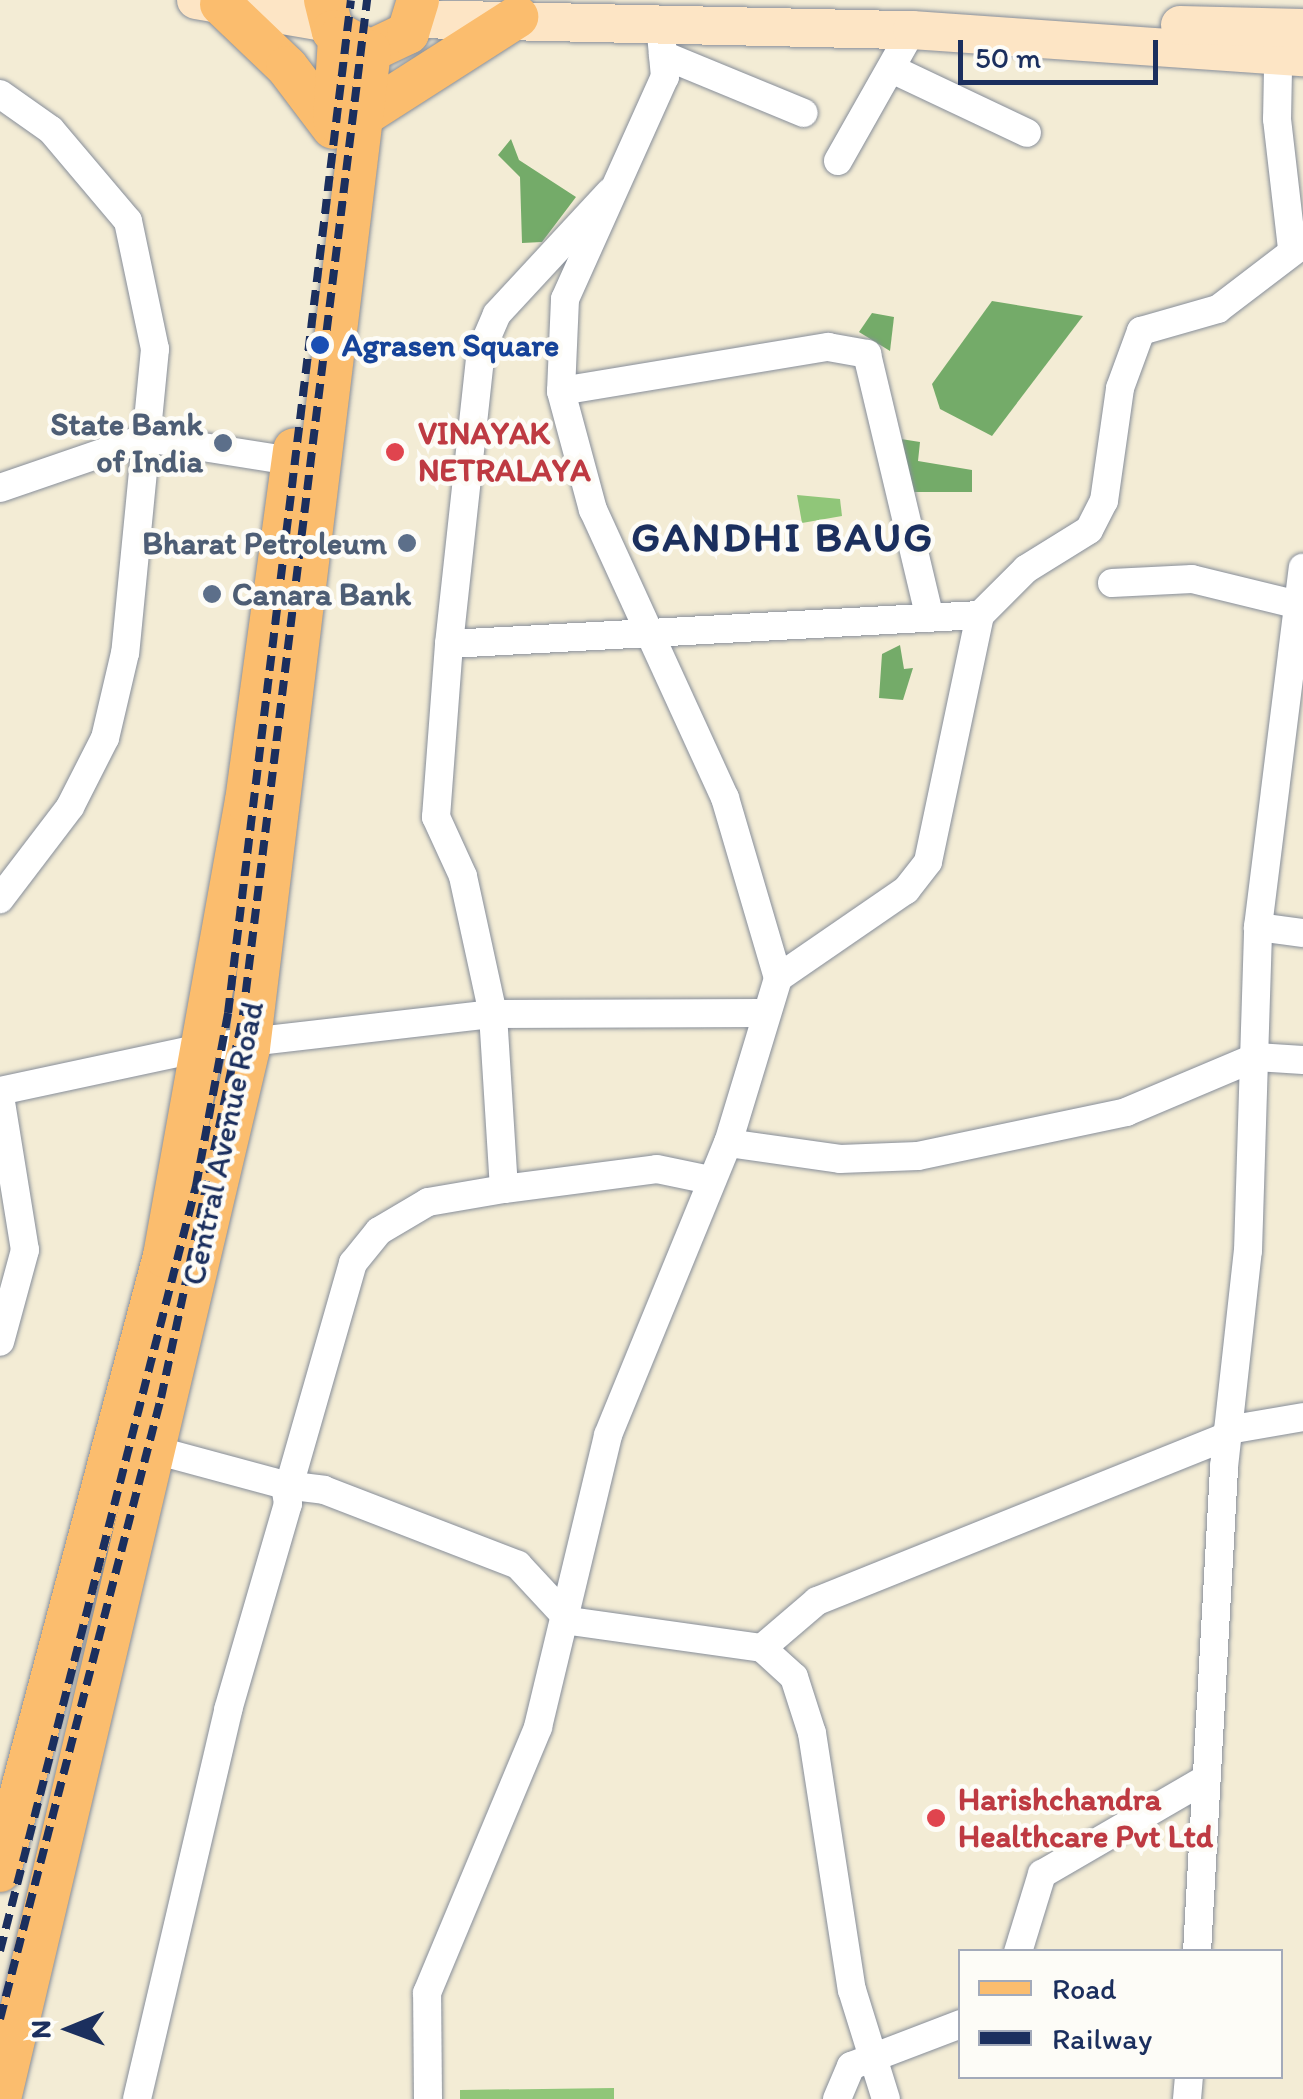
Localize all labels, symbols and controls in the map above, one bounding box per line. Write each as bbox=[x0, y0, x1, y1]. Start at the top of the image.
scale bar bbox=[963, 20, 1163, 82]
text: 50 m bbox=[975, 39, 1041, 76]
place label: Agrasen Square bbox=[342, 326, 558, 364]
marker: Agrasen Square bbox=[307, 332, 333, 358]
place label: State Bank of India bbox=[50, 406, 203, 481]
place label: VINAYAK NETRALAYA bbox=[418, 415, 591, 490]
marker: State Bank of India bbox=[212, 432, 234, 454]
marker: VINAYAK NETRALAYA bbox=[382, 439, 408, 465]
district label: GANDHI BAUG bbox=[633, 512, 933, 562]
place label: Bharat Petroleum bbox=[143, 524, 387, 562]
marker: Bharat Petroleum bbox=[396, 532, 418, 554]
place label: Canara Bank bbox=[232, 575, 411, 613]
marker: Canara Bank bbox=[201, 583, 223, 605]
street label: Central Avenue Road bbox=[174, 999, 272, 1287]
place label: Harishchandra Healthcare Pvt Ltd bbox=[958, 1781, 1213, 1856]
marker: Harishchandra Healthcare Pvt Ltd bbox=[923, 1805, 949, 1831]
legend bbox=[958, 1949, 1283, 2079]
text: Road bbox=[1052, 1970, 1117, 2007]
north arrow bbox=[20, 1979, 120, 2079]
text: N bbox=[23, 2020, 57, 2039]
text: Railway bbox=[1052, 2020, 1152, 2057]

